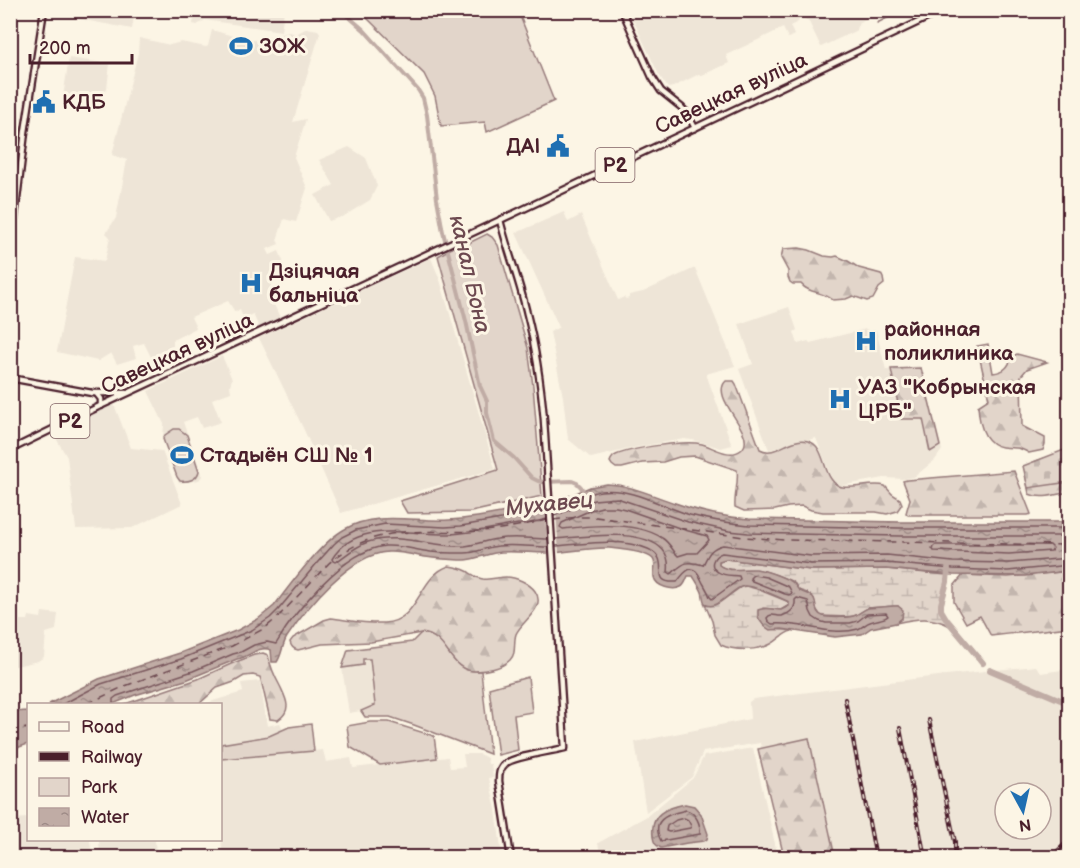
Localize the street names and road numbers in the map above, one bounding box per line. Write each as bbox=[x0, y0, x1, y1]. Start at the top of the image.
street label: Савецкая вуліца bbox=[651, 47, 812, 140]
road number: Р2 bbox=[596, 148, 634, 182]
street label: Савецкая вуліца bbox=[97, 307, 258, 400]
road number: Р2 bbox=[50, 404, 90, 438]

